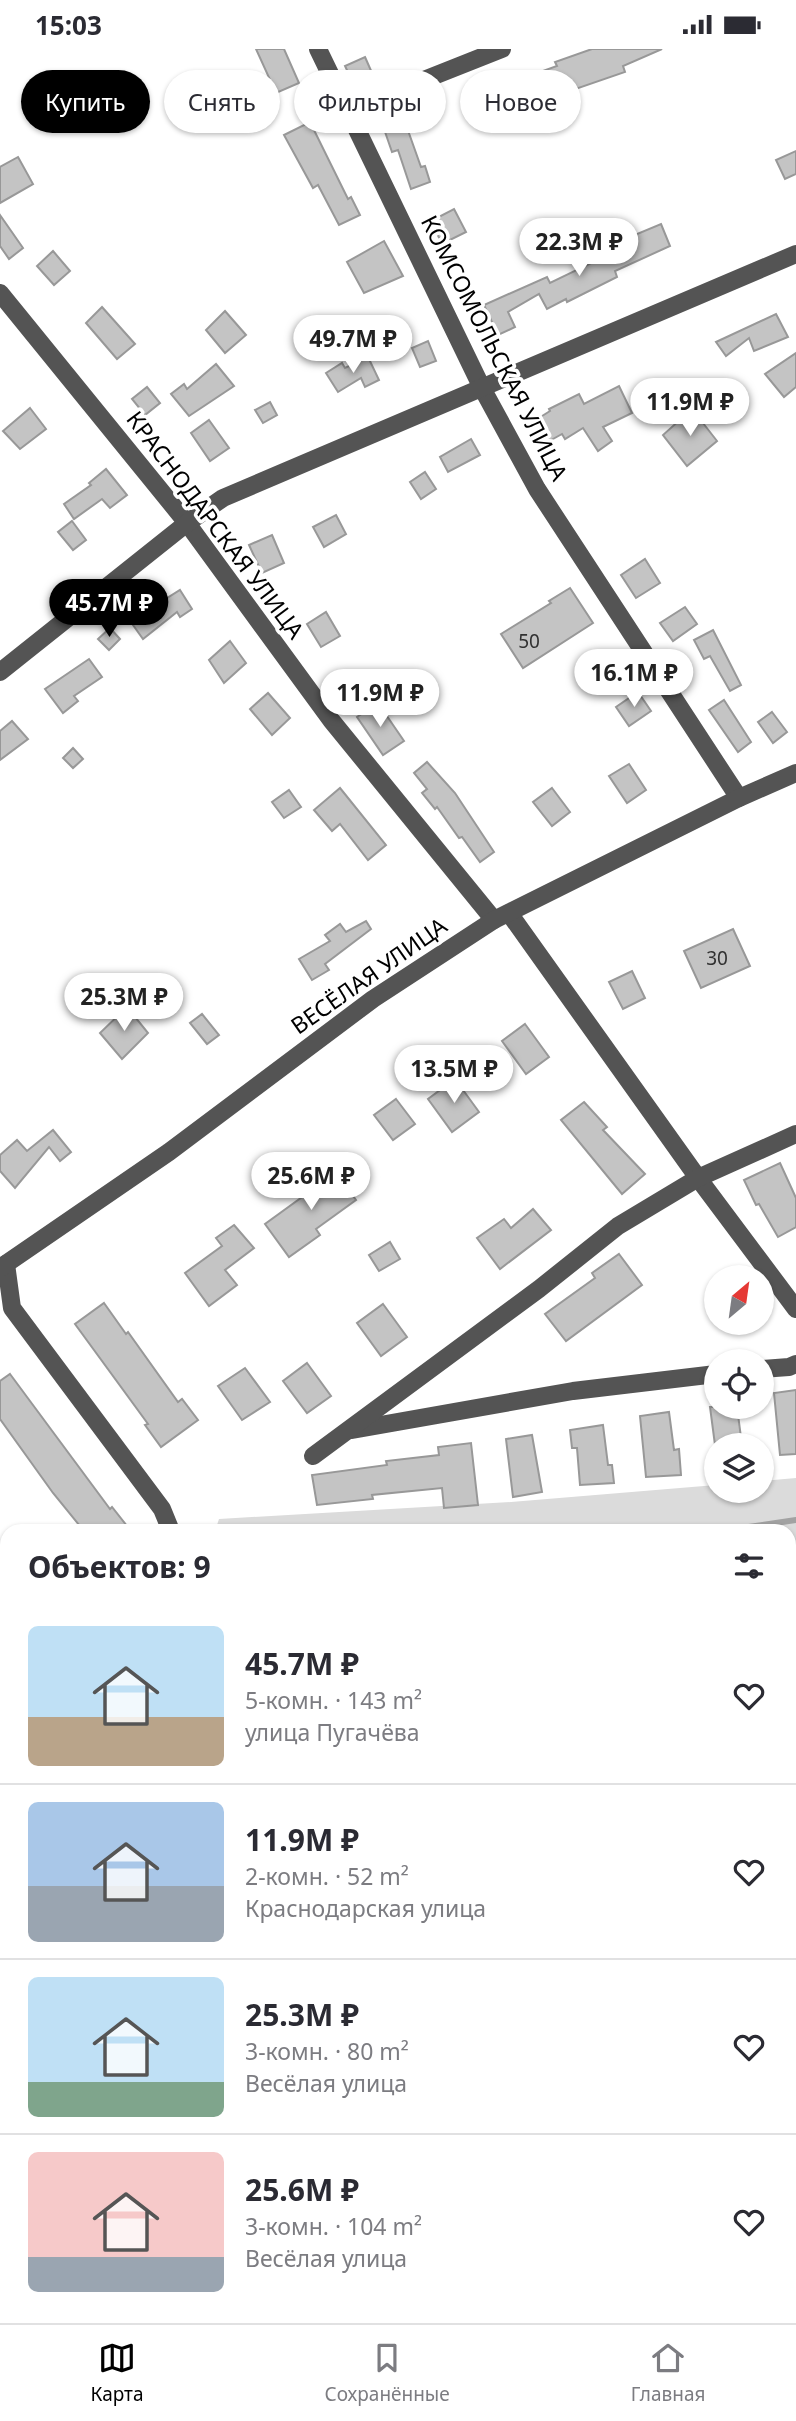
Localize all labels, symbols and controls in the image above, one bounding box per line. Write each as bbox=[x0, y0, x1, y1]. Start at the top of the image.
text: 15:03 bbox=[35, 7, 102, 43]
chip: Купить bbox=[21, 70, 150, 133]
chip: Снять bbox=[164, 70, 280, 133]
chip: Фильтры bbox=[294, 70, 446, 133]
chip: Новое bbox=[460, 70, 581, 133]
street label: КОМСОМОЛЬСКАЯ УЛИЦА bbox=[414, 209, 576, 486]
pin: 22.3M ₽ bbox=[514, 219, 644, 278]
text: 22.3M ₽ bbox=[535, 225, 623, 257]
pin: 49.7M ₽ bbox=[288, 315, 418, 375]
text: 49.7M ₽ bbox=[309, 322, 397, 354]
pin: 11.9M ₽ bbox=[625, 379, 755, 438]
text: 11.9M ₽ bbox=[646, 385, 734, 417]
street label: КРАСНОДАРСКАЯ УЛИЦА bbox=[120, 404, 312, 645]
pin: 45.7M ₽ bbox=[44, 579, 174, 639]
text: 45.7M ₽ bbox=[65, 586, 153, 618]
house number: 50 bbox=[518, 628, 540, 654]
pin: 16.1M ₽ bbox=[569, 649, 699, 709]
text: 16.1M ₽ bbox=[590, 656, 678, 688]
pin: 11.9M ₽ bbox=[315, 669, 445, 729]
text: 11.9M ₽ bbox=[336, 676, 424, 708]
street label: ВЕСЁЛАЯ УЛИЦА bbox=[284, 909, 453, 1041]
house number: 30 bbox=[706, 945, 728, 971]
pin: 25.3M ₽ bbox=[59, 974, 189, 1033]
text: 25.3M ₽ bbox=[80, 980, 168, 1012]
pin: 13.5M ₽ bbox=[389, 1045, 519, 1105]
text: 13.5M ₽ bbox=[410, 1052, 498, 1084]
pin: 25.6M ₽ bbox=[246, 1153, 376, 1212]
text: 25.6M ₽ bbox=[267, 1159, 355, 1191]
north arrow bbox=[704, 1265, 774, 1335]
map controls bbox=[704, 1265, 774, 1503]
button: locate bbox=[704, 1349, 774, 1419]
button: layers bbox=[704, 1433, 774, 1503]
text: Объектов: 9 bbox=[28, 1546, 211, 1587]
icon: filters bbox=[730, 1547, 768, 1585]
text: 45.7M ₽ bbox=[245, 1643, 359, 1684]
icon: home bbox=[84, 1654, 168, 1738]
icon: heart bbox=[730, 1677, 768, 1715]
text: 5-комн. · 143 m² bbox=[245, 1684, 422, 1716]
text: улица Пугачёва bbox=[245, 1716, 420, 1748]
text: 11.9M ₽ bbox=[245, 1819, 359, 1860]
icon: home bbox=[84, 1830, 168, 1914]
icon: heart bbox=[730, 1853, 768, 1891]
text: 2-комн. · 52 m² bbox=[245, 1860, 409, 1892]
text: Краснодарская улица bbox=[245, 1892, 486, 1924]
text: 25.3M ₽ bbox=[245, 1994, 359, 2035]
icon: home bbox=[84, 2005, 168, 2089]
icon: heart bbox=[730, 2028, 768, 2066]
text: 3-комн. · 80 m² bbox=[245, 2035, 409, 2067]
text: Весёлая улица bbox=[245, 2067, 407, 2099]
text: 25.6M ₽ bbox=[245, 2169, 359, 2210]
icon: home bbox=[84, 2180, 168, 2264]
icon: heart bbox=[730, 2203, 768, 2241]
text: 3-комн. · 104 m² bbox=[245, 2210, 422, 2242]
text: Весёлая улица bbox=[245, 2242, 407, 2274]
tab: Карта bbox=[91, 2339, 144, 2407]
tab: Сохранённые bbox=[325, 2339, 450, 2407]
tab: Главная bbox=[631, 2339, 706, 2407]

